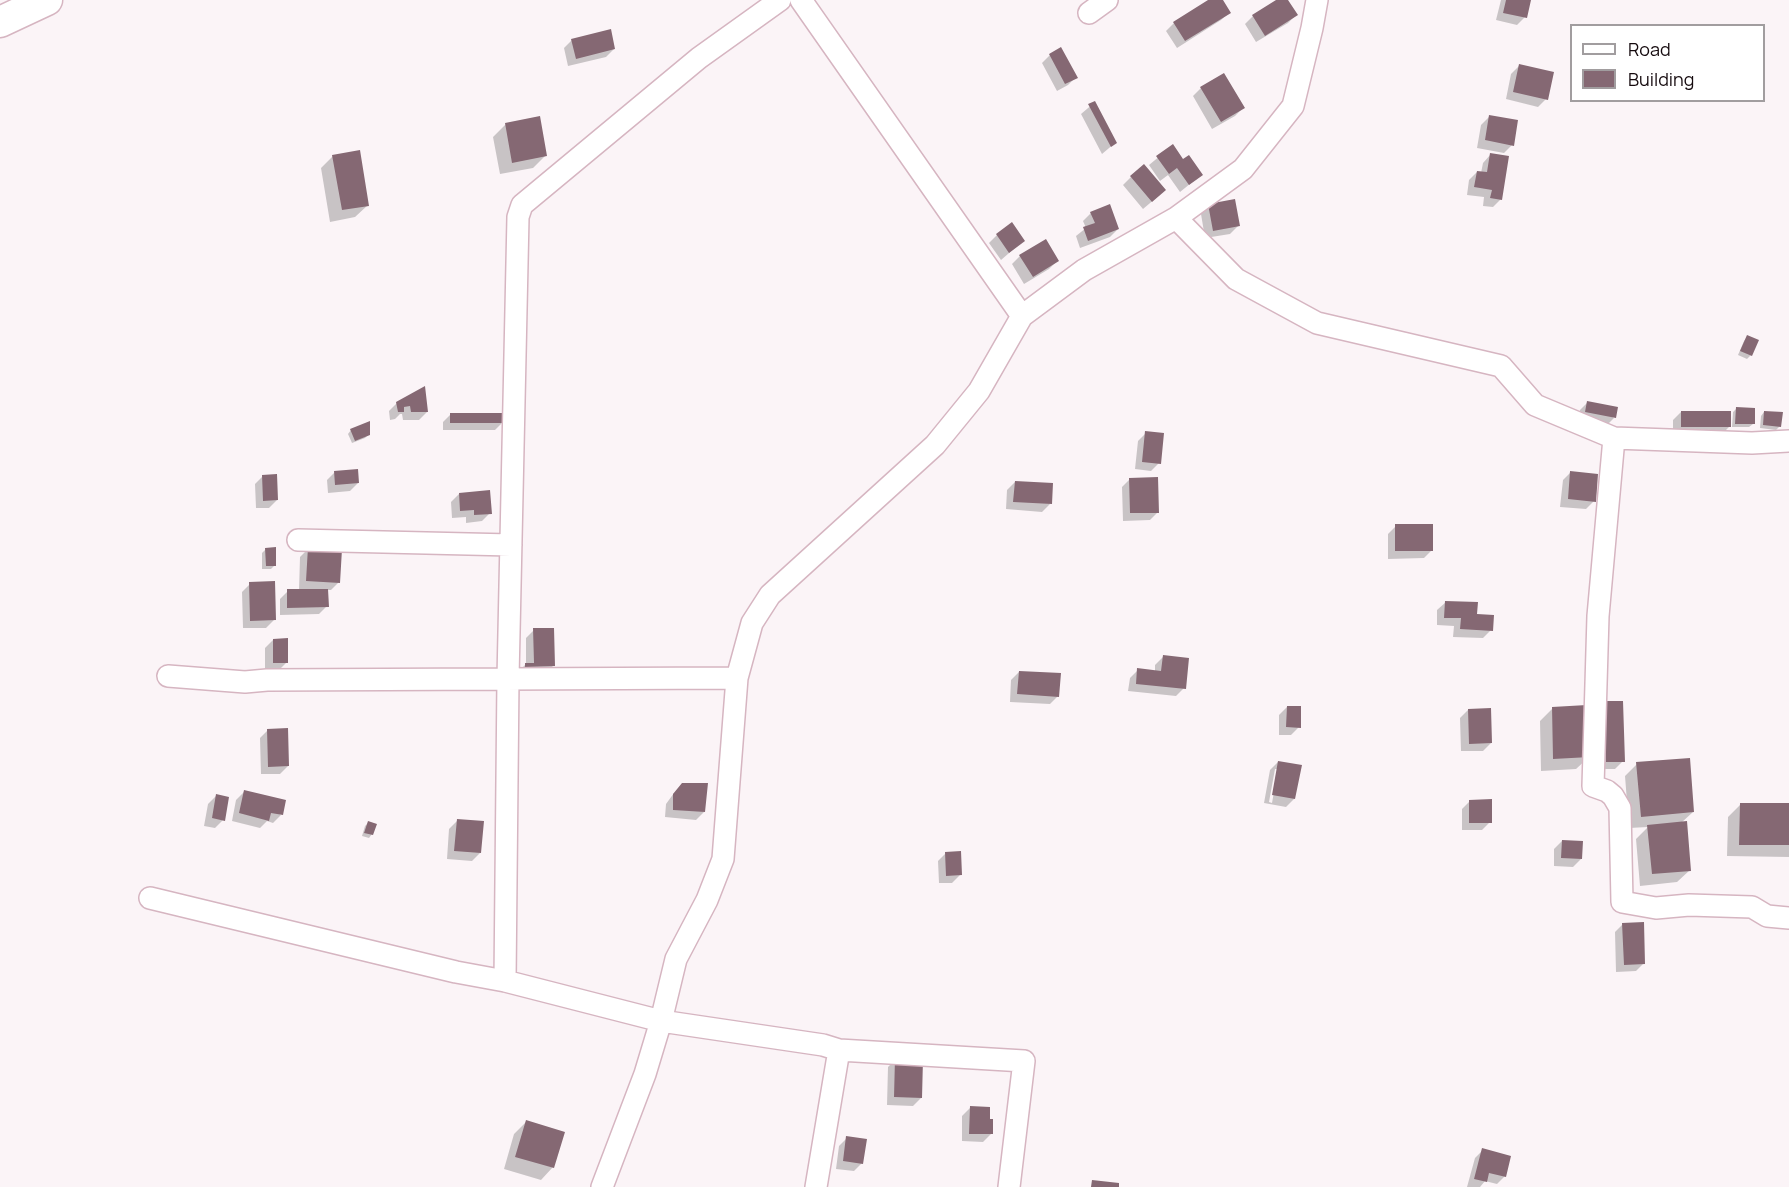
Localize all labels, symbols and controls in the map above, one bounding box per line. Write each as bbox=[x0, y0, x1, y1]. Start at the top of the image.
legend bbox=[1570, 24, 1765, 102]
text: Road bbox=[1628, 37, 1671, 61]
text: Building bbox=[1628, 67, 1694, 91]

